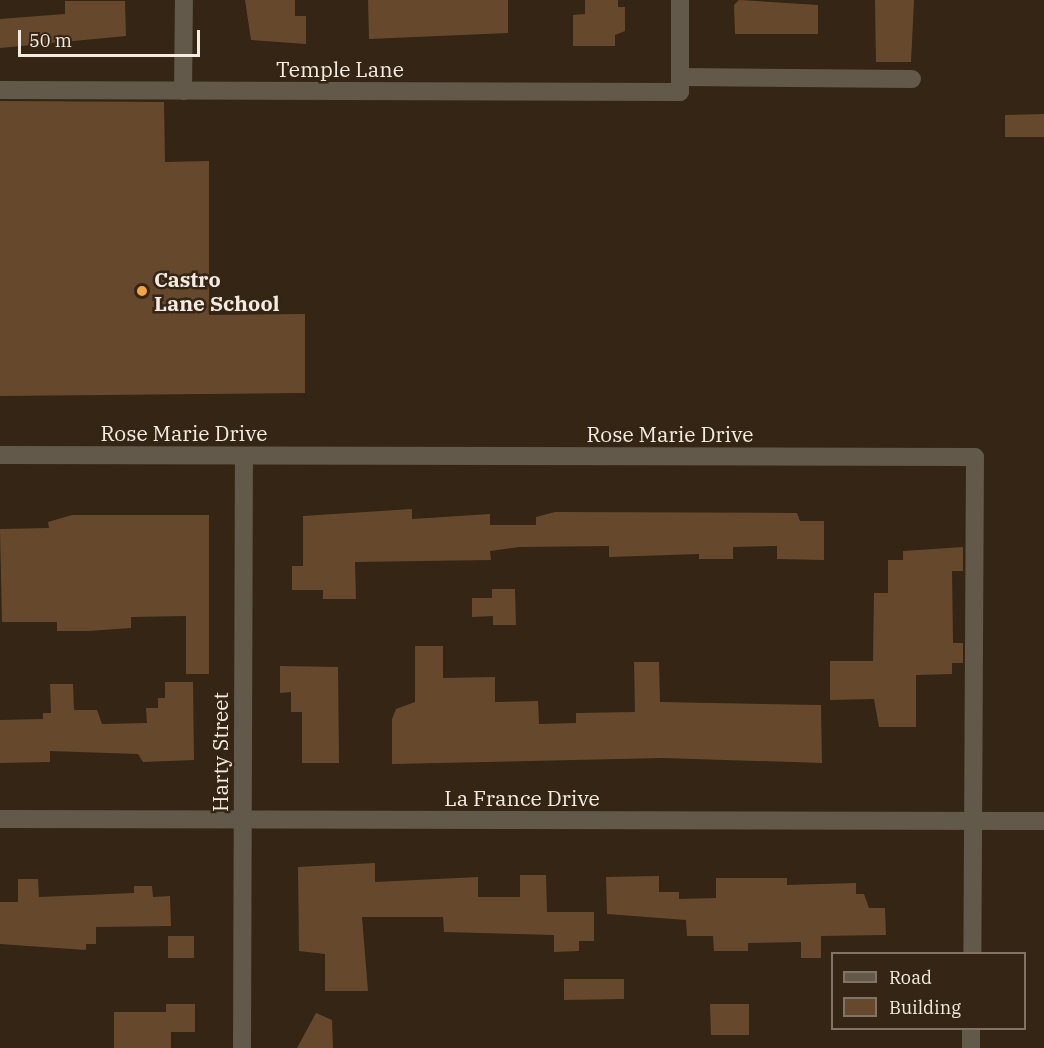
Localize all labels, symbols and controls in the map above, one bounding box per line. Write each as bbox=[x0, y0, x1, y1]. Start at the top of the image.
scale bar bbox=[21, 18, 202, 56]
text: 50 m bbox=[29, 29, 72, 52]
street label: Temple Lane bbox=[276, 56, 404, 82]
place label: Castro Lane School bbox=[154, 266, 279, 316]
marker: Castro Lane School bbox=[135, 284, 149, 298]
street label: Rose Marie Drive bbox=[101, 420, 267, 446]
street label: Rose Marie Drive bbox=[587, 421, 753, 447]
street label: Harty Street bbox=[207, 692, 233, 812]
street label: La France Drive bbox=[444, 785, 600, 811]
legend bbox=[831, 952, 1026, 1030]
text: Road bbox=[889, 966, 932, 989]
text: Building bbox=[889, 996, 961, 1019]

